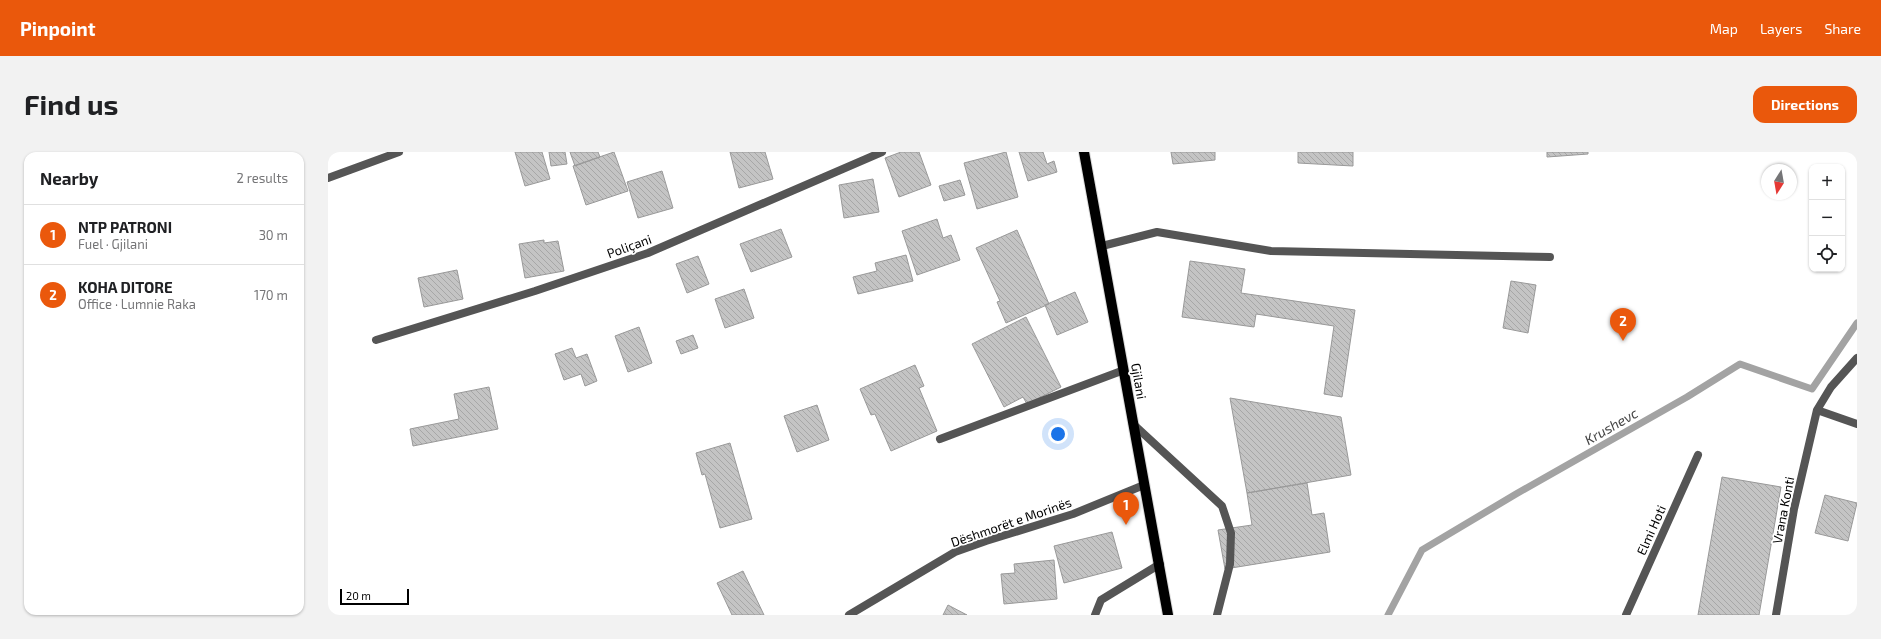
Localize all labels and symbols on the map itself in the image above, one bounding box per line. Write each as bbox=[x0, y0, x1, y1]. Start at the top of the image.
north arrow bbox=[1761, 164, 1797, 200]
street label: Poliçani bbox=[604, 231, 654, 262]
pin: 2 bbox=[1610, 308, 1636, 341]
street label: Gjilani bbox=[1128, 362, 1150, 400]
water label: Krushevc bbox=[1581, 404, 1641, 448]
your location bbox=[1048, 424, 1068, 444]
street label: Vrana Konti bbox=[1769, 475, 1797, 545]
pin: 1 bbox=[1113, 492, 1139, 525]
street label: Dëshmorët e Morinës bbox=[949, 494, 1073, 550]
street label: Elmi Hoti bbox=[1633, 503, 1669, 557]
scale bar bbox=[340, 587, 409, 606]

